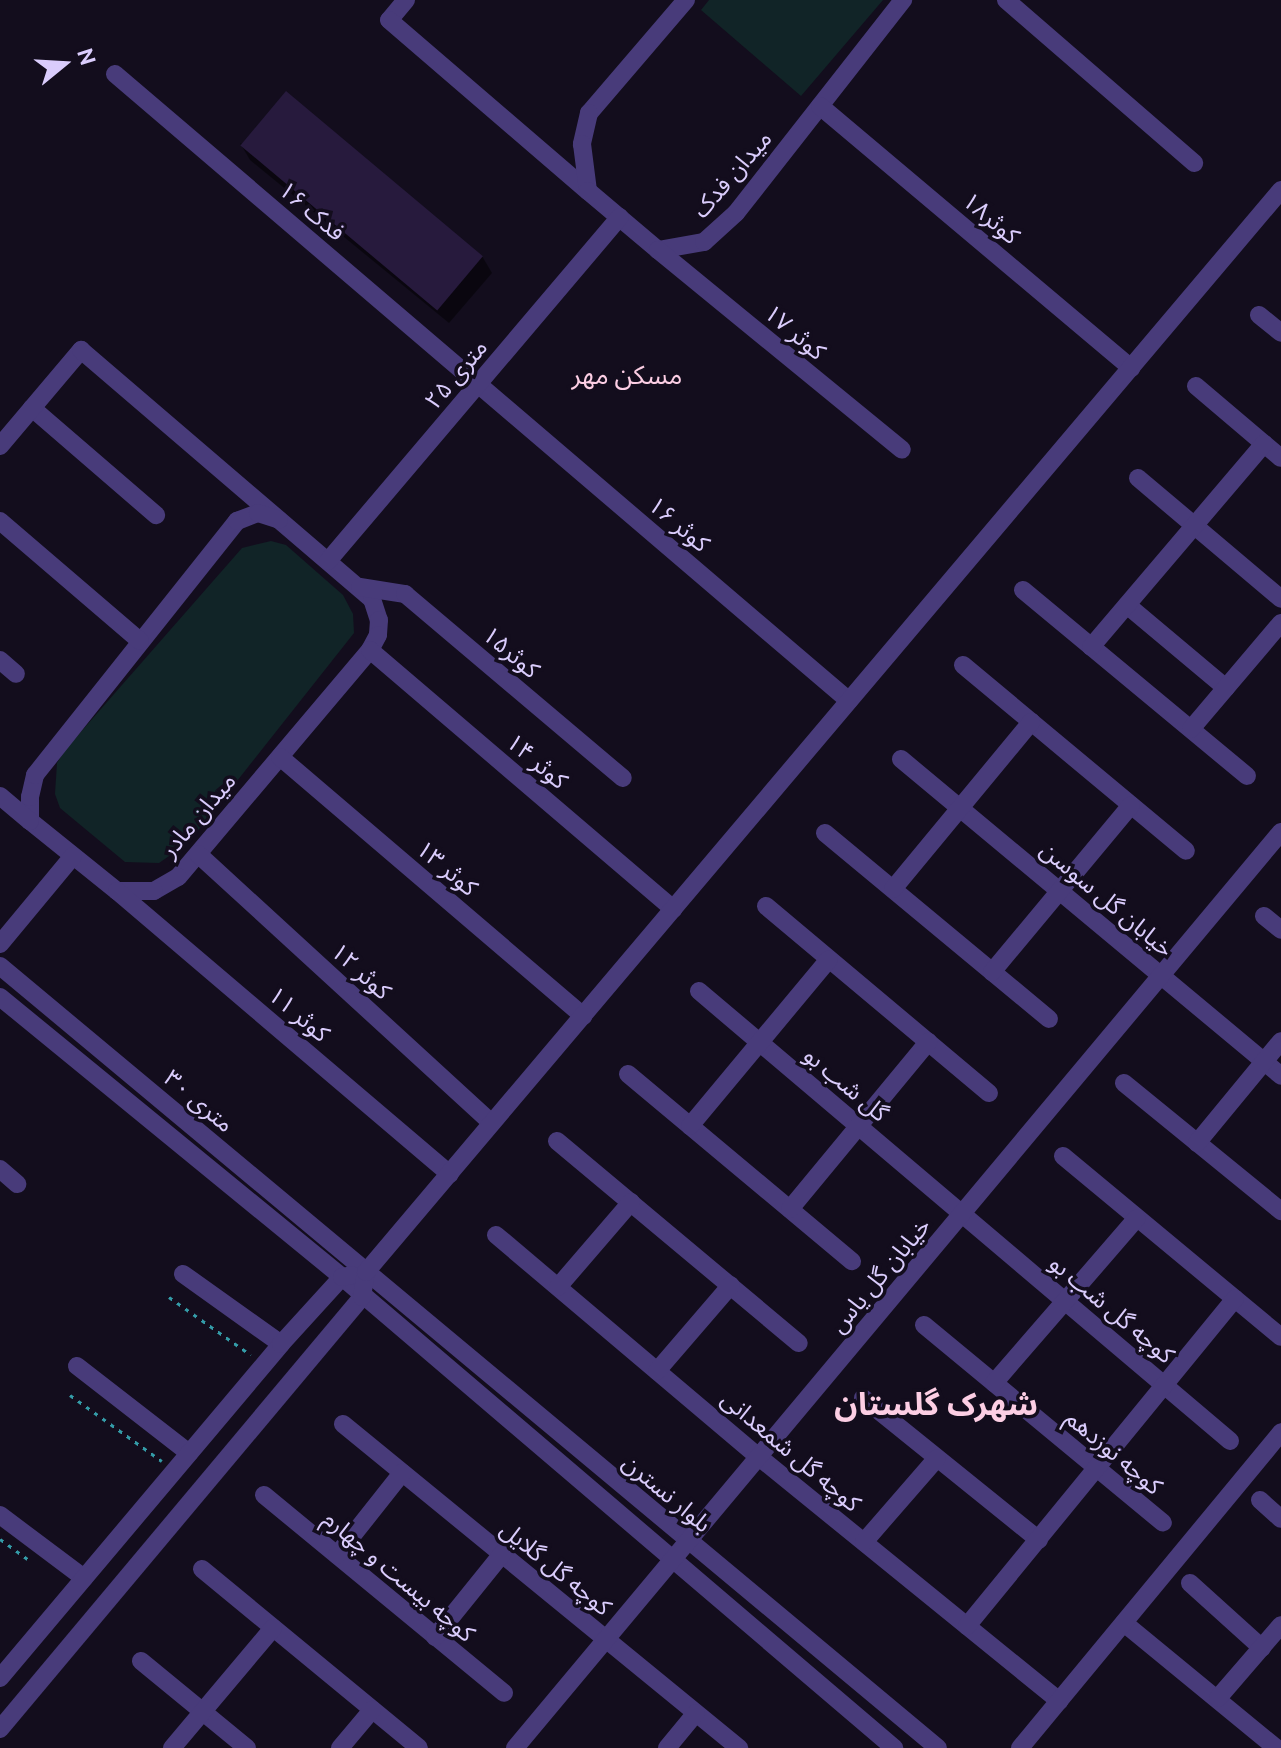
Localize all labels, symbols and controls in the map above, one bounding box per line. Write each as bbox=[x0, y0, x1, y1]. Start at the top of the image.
north arrow bbox=[24, 24, 104, 104]
text: N bbox=[73, 45, 102, 68]
street label: میدان فدک bbox=[686, 124, 778, 224]
street label: فدک ۱۶ bbox=[273, 175, 351, 247]
street label: کوثر۱۸ bbox=[957, 186, 1025, 250]
street label: کوثر ۱۷ bbox=[759, 298, 831, 366]
street label: ۲۵ متری bbox=[419, 333, 493, 415]
district label: مسکن مهر bbox=[571, 359, 683, 391]
street label: کوثر ۱۶ bbox=[643, 490, 715, 558]
street label: کوثر۱۵ bbox=[477, 620, 545, 684]
street label: کوثر ۱۴ bbox=[501, 727, 573, 795]
street label: میدان مادر bbox=[154, 767, 242, 863]
street label: کوثر ۱۳ bbox=[411, 834, 483, 902]
street label: خیابان گل سوسن bbox=[1035, 835, 1179, 963]
street label: کوثر ۱۲ bbox=[325, 937, 397, 1005]
street label: کوثر ۱۱ bbox=[263, 980, 335, 1048]
street label: گل شب بو bbox=[798, 1040, 894, 1128]
street label: ۳۰ متری bbox=[158, 1064, 240, 1138]
street label: خیابان گل یاس bbox=[823, 1212, 937, 1338]
street label: کوچه گل شب بو bbox=[1044, 1249, 1180, 1369]
street label: کوچه گل شمعدانی bbox=[715, 1384, 867, 1518]
district label: شهرک گلستان bbox=[834, 1384, 1038, 1422]
street label: کوچه نوزدهم bbox=[1060, 1403, 1168, 1501]
street label: بلوار نسترن bbox=[617, 1448, 717, 1538]
street label: کوچه بیست و چهارم bbox=[317, 1504, 481, 1648]
street label: کوچه گل گلایل bbox=[495, 1515, 617, 1621]

